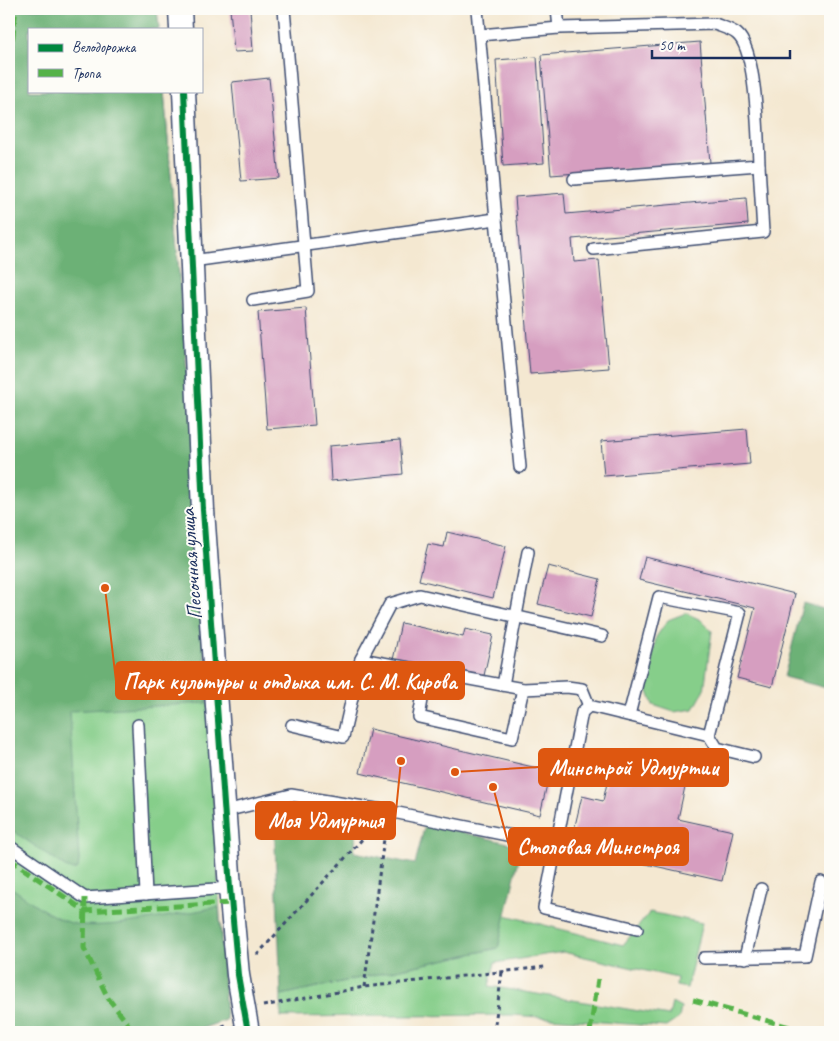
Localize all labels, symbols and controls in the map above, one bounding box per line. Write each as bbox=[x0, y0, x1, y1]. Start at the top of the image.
legend bbox=[28, 28, 202, 92]
scale bar bbox=[652, 28, 789, 60]
text: 50 m bbox=[659, 36, 686, 55]
text: Велодорожка bbox=[72, 38, 136, 57]
text: Тропа bbox=[72, 64, 101, 83]
street label: Песочная улица bbox=[174, 506, 208, 620]
callout: Парк культуры и отдыха им. С. М. Кирова bbox=[116, 662, 464, 699]
text: Парк культуры и отдыха им. С. М. Кирова bbox=[123, 668, 459, 696]
callout: Минстрой Удмуртии bbox=[539, 749, 728, 786]
text: Минстрой Удмуртии bbox=[550, 754, 721, 782]
callout: Моя Удмуртия bbox=[256, 802, 395, 839]
text: Моя Удмуртия bbox=[268, 807, 386, 835]
callout: Столовая Минстроя bbox=[509, 828, 688, 865]
text: Столовая Минстроя bbox=[517, 833, 681, 861]

